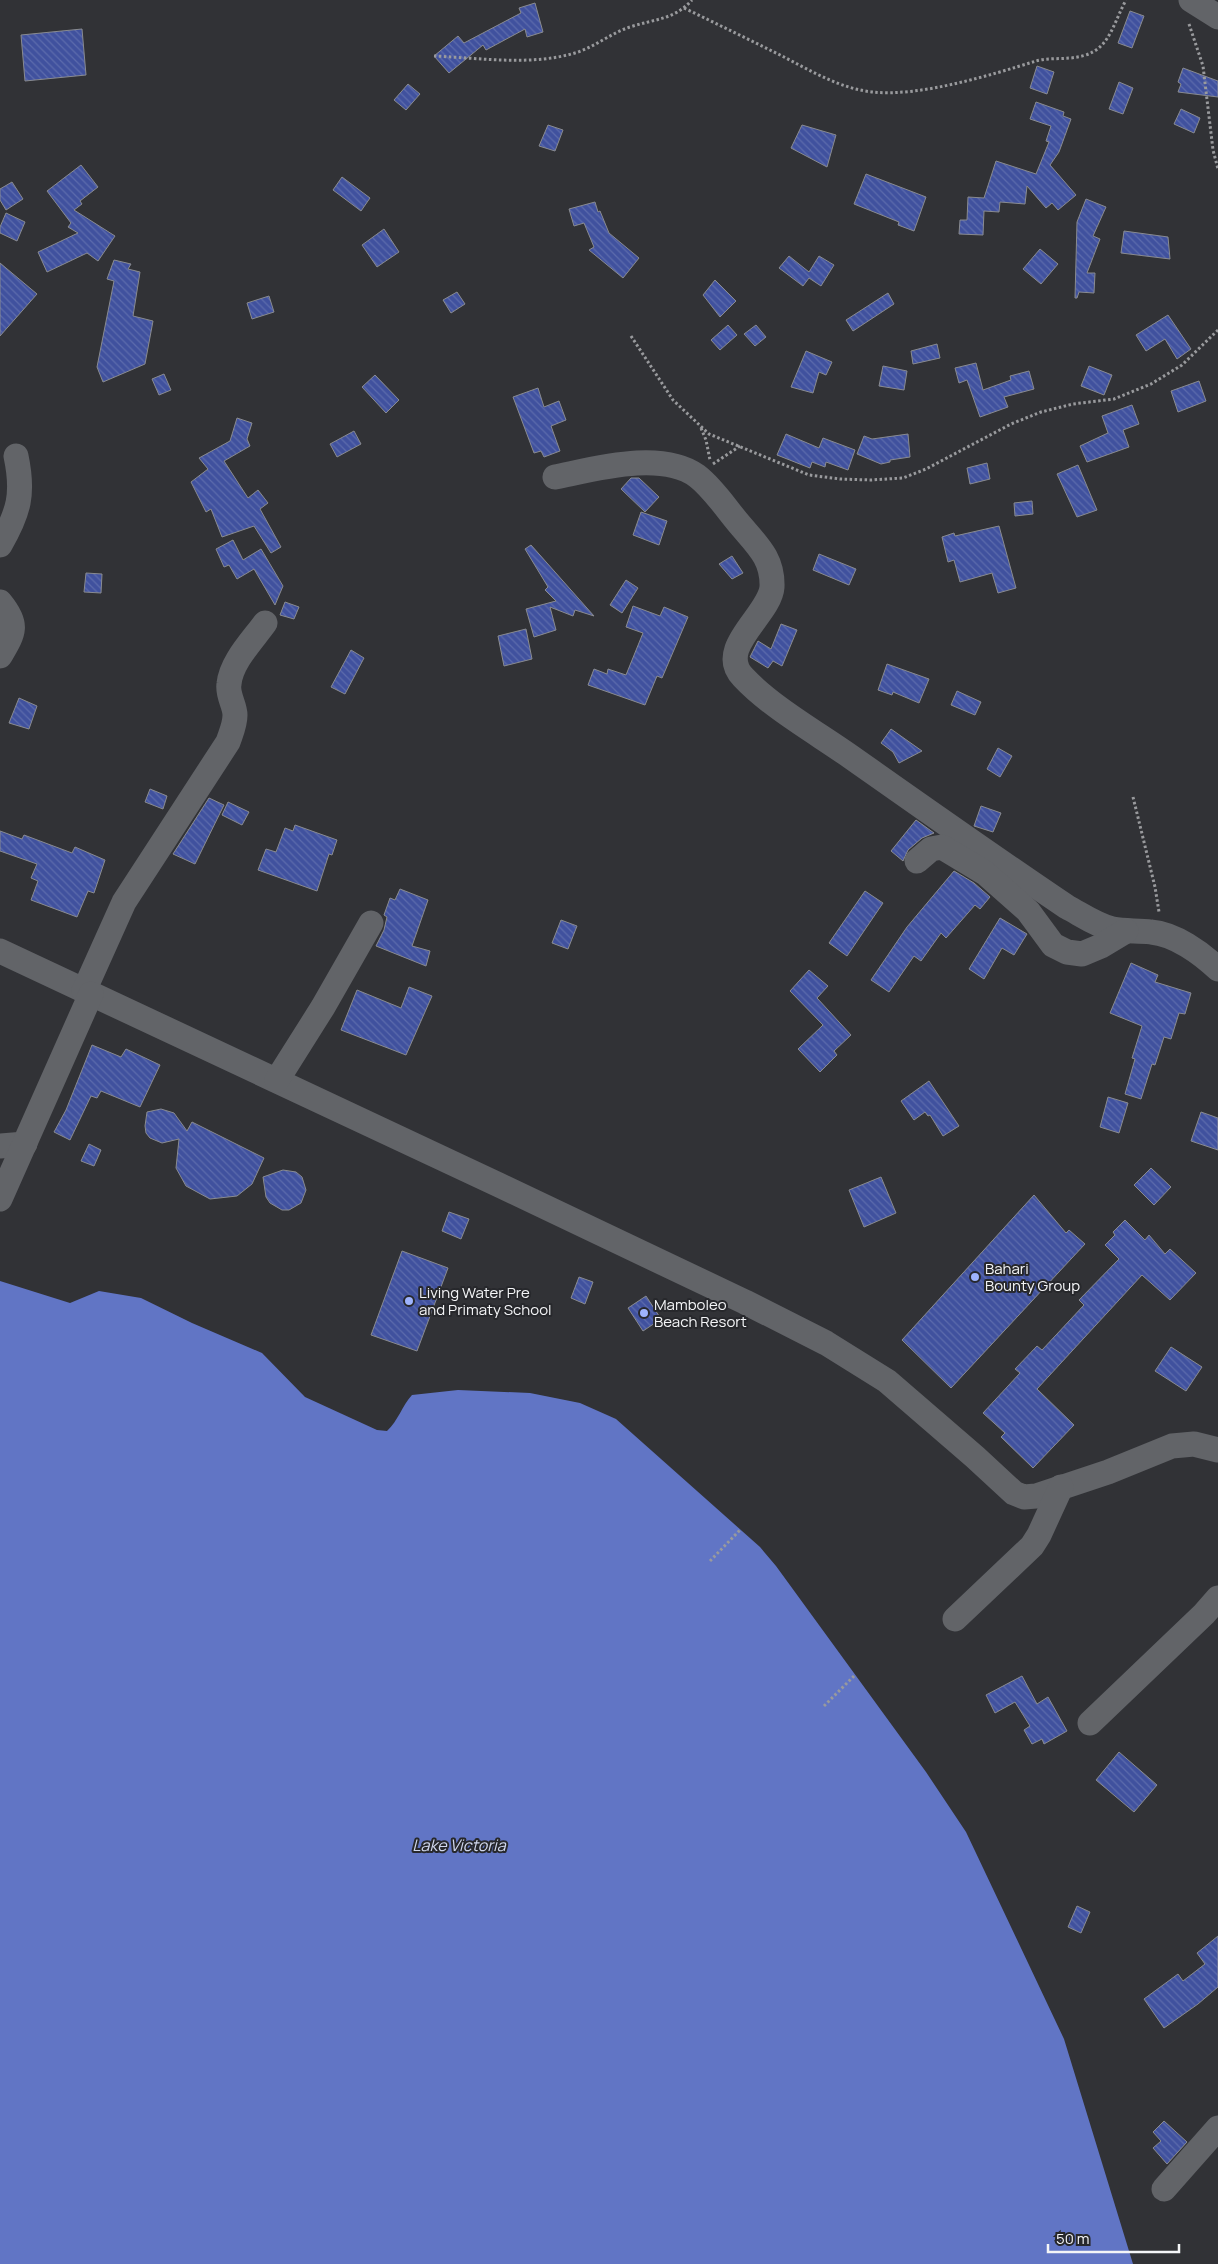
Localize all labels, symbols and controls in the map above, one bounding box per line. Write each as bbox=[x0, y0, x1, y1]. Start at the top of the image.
place label: Bahari Bounty Group bbox=[985, 1258, 1080, 1296]
marker: Bahari Bounty Group bbox=[969, 1271, 981, 1283]
place label: Living Water Pre and Primaty School bbox=[419, 1282, 552, 1320]
place label: Mamboleo Beach Resort bbox=[654, 1294, 747, 1332]
marker: Living Water Pre and Primaty School bbox=[403, 1295, 415, 1307]
marker: Mamboleo Beach Resort bbox=[638, 1307, 650, 1319]
water label: Lake Victoria bbox=[412, 1834, 507, 1856]
scale bar bbox=[1048, 2222, 1179, 2254]
text: 50 m bbox=[1056, 2228, 1090, 2249]

